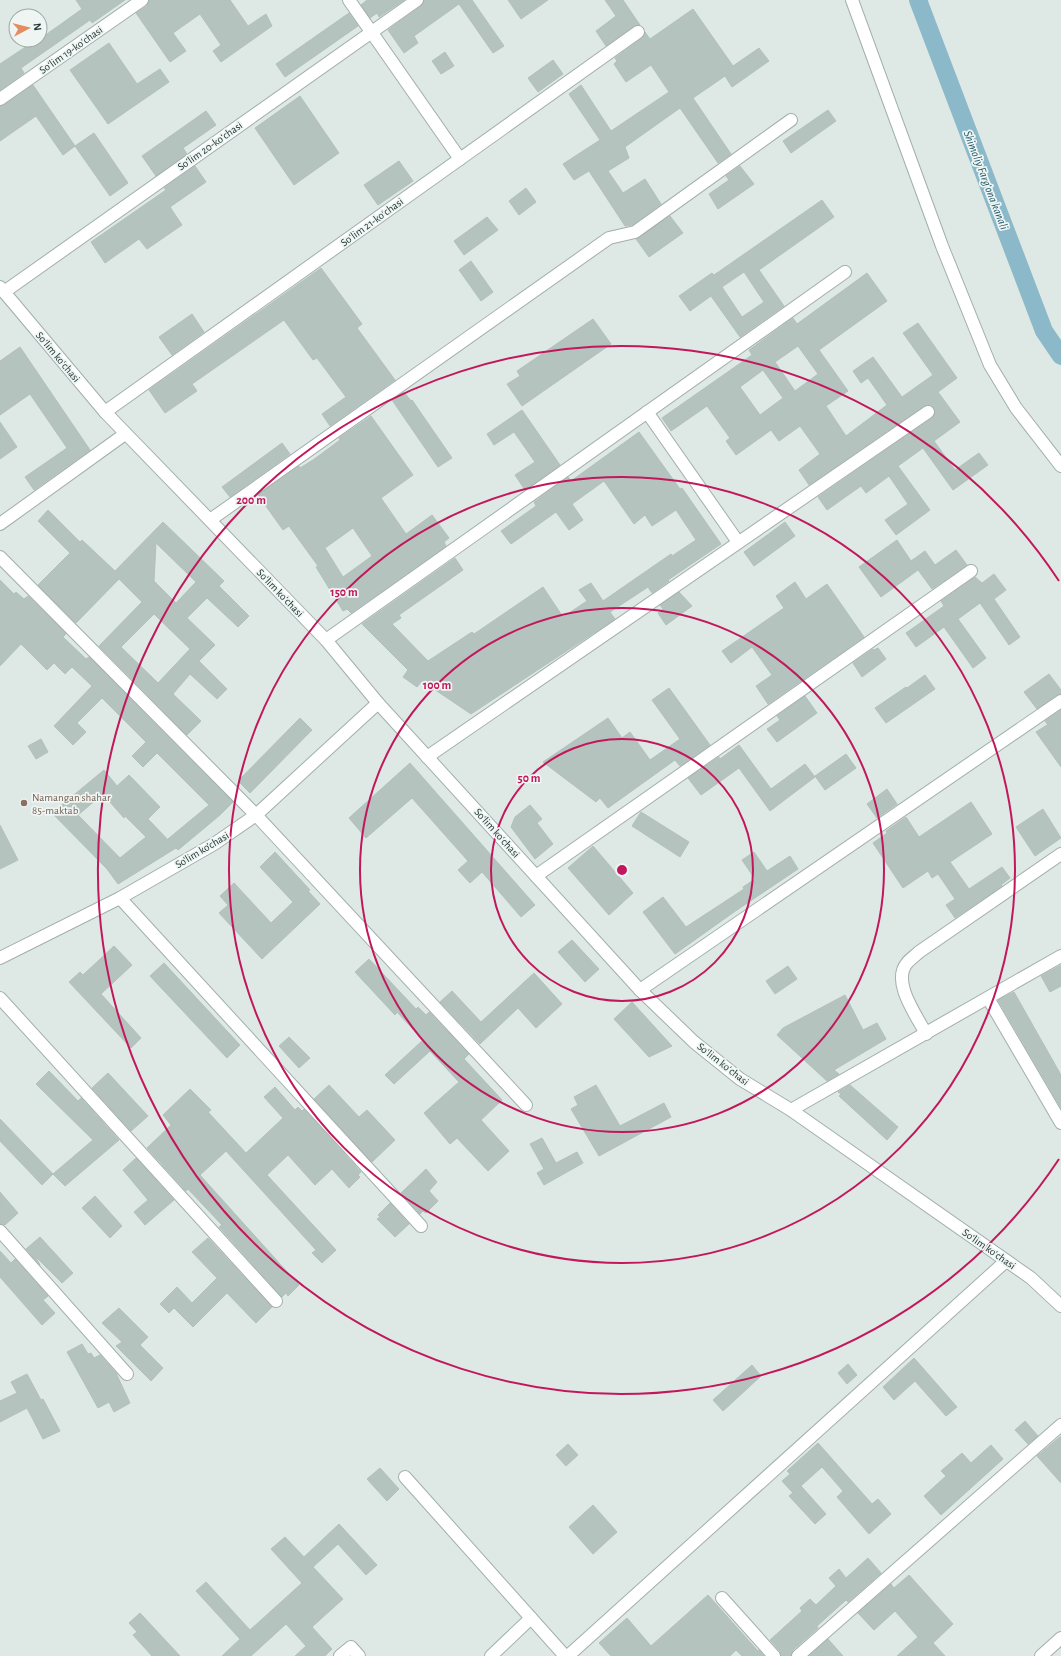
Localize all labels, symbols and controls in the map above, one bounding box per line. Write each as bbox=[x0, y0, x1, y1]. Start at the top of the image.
north arrow bbox=[8, 8, 48, 48]
text: N bbox=[32, 22, 43, 31]
street label: Soʻlim 19-koʻchasi bbox=[37, 24, 105, 76]
street label: Soʻlim 20-koʻchasi bbox=[176, 120, 244, 172]
water label: Shimoliy Fargʻona kanali bbox=[962, 129, 1011, 232]
street label: Soʻlim 21-koʻchasi bbox=[339, 196, 405, 248]
street label: Soʻlim koʻchasi bbox=[34, 330, 82, 384]
text: 200 m bbox=[236, 494, 266, 506]
street label: Soʻlim koʻchasi bbox=[254, 567, 306, 619]
text: 150 m bbox=[330, 586, 358, 598]
text: 100 m bbox=[423, 679, 451, 691]
text: 50 m bbox=[518, 772, 541, 784]
place label: Namangan shahar 85-maktab bbox=[32, 792, 111, 816]
marker: Namangan shahar 85-maktab bbox=[19, 798, 29, 808]
street label: Soʻlim koʻchasi bbox=[472, 806, 522, 860]
street label: So'lim ko'chasi bbox=[173, 830, 231, 870]
centre of rings bbox=[615, 863, 629, 877]
street label: Soʻlim koʻchasi bbox=[695, 1041, 751, 1087]
street label: Soʻlim koʻchasi bbox=[960, 1227, 1018, 1271]

